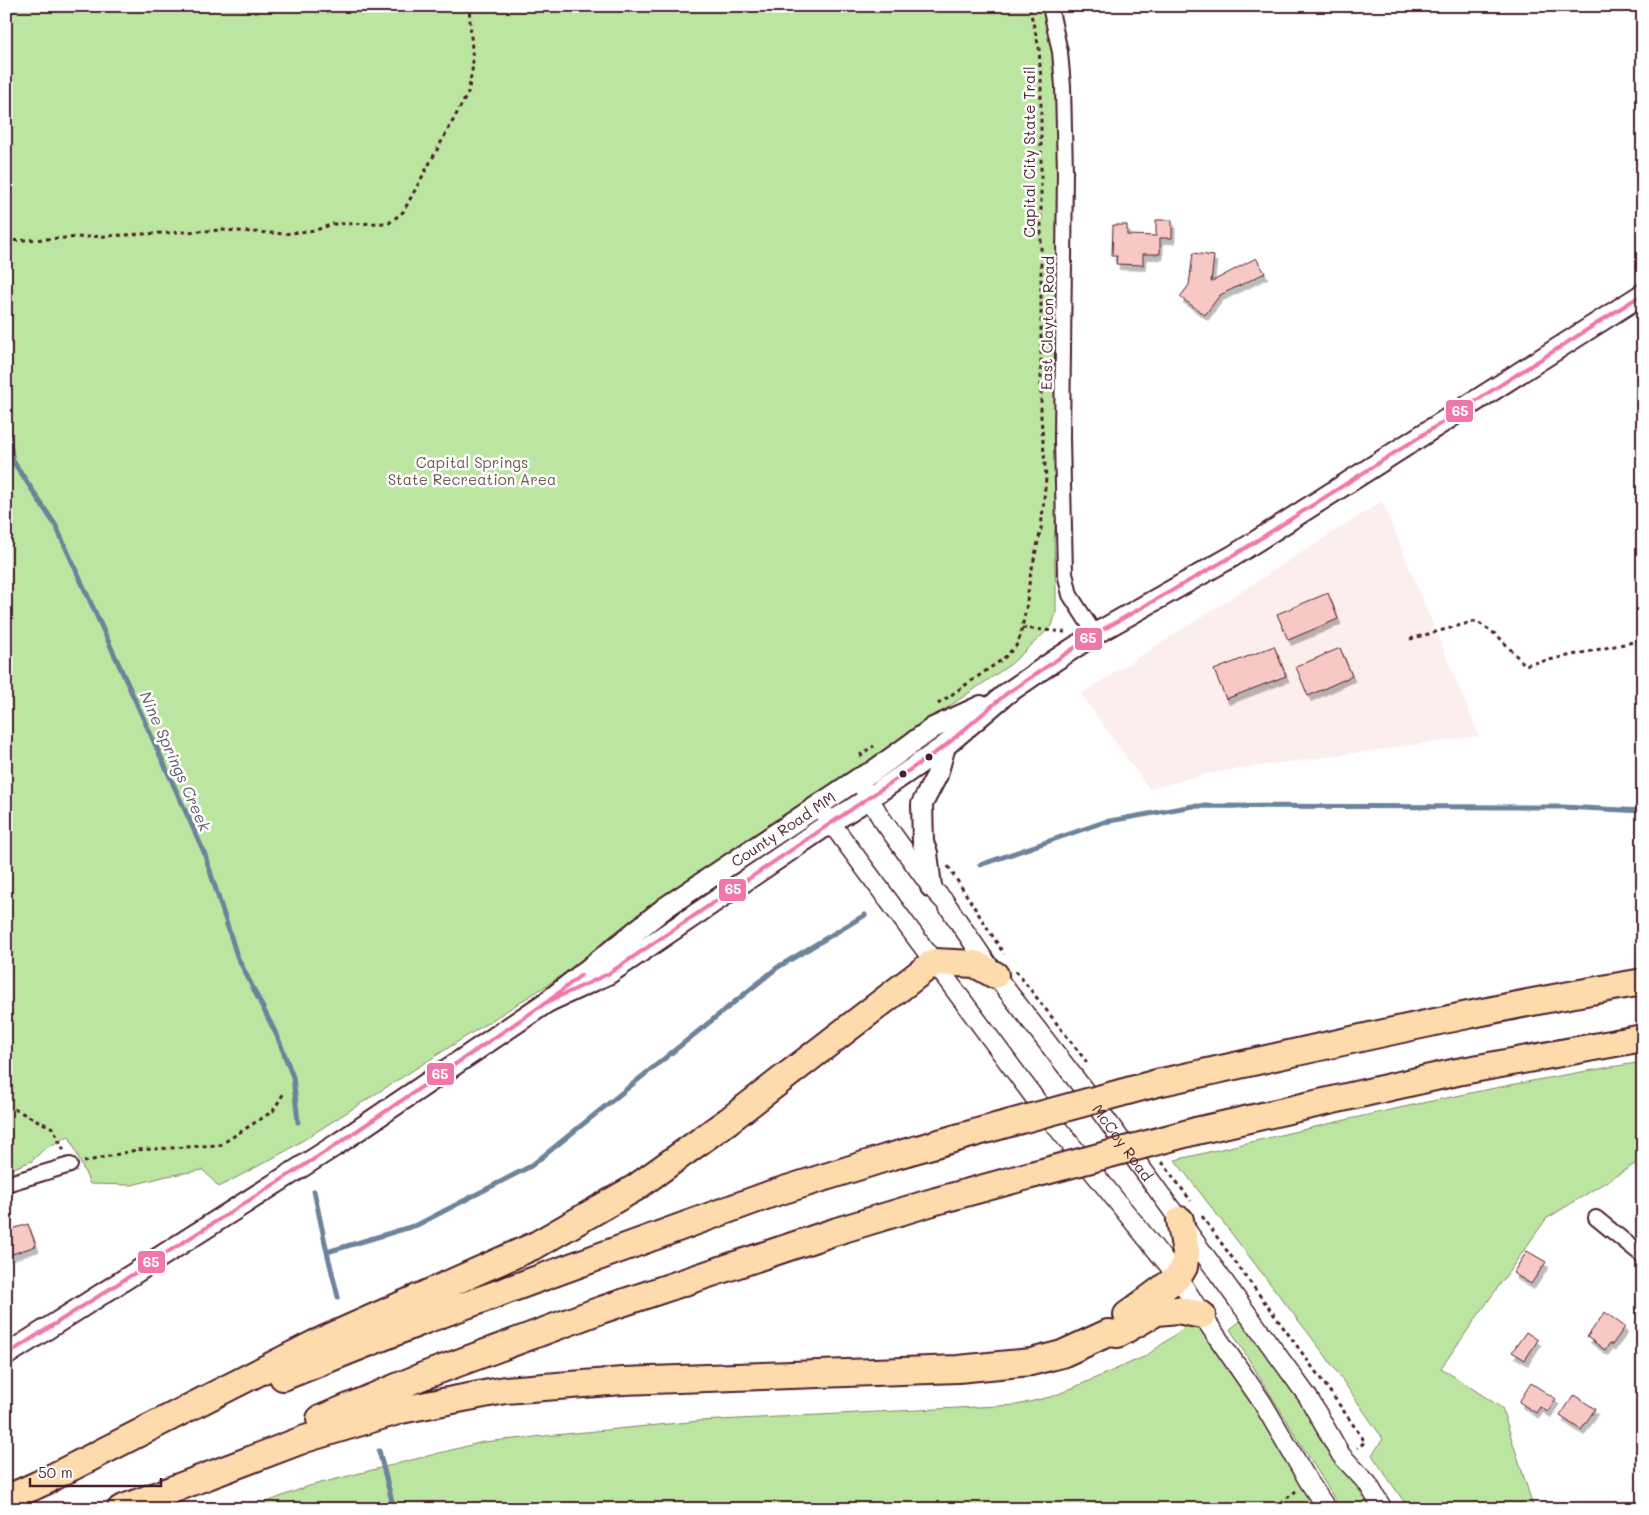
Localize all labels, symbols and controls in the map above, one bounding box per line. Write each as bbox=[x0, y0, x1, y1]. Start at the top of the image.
street label: Capital City State Trail bbox=[1019, 66, 1039, 238]
street label: East Clayton Road bbox=[1036, 256, 1058, 390]
line badge: 65 bbox=[1445, 399, 1474, 423]
text: 65 bbox=[1452, 401, 1468, 420]
park label: Capital Springs State Recreation Area bbox=[388, 452, 556, 489]
line badge: 65 bbox=[1074, 627, 1103, 651]
text: 65 bbox=[1080, 628, 1096, 647]
water label: Nine Springs Creek bbox=[136, 688, 217, 835]
unlabelled marker bbox=[924, 752, 934, 762]
unlabelled marker bbox=[898, 769, 908, 779]
street label: County Road MM bbox=[727, 787, 839, 871]
line badge: 65 bbox=[718, 878, 747, 902]
text: 65 bbox=[725, 879, 741, 898]
line badge: 65 bbox=[426, 1062, 455, 1086]
text: 65 bbox=[432, 1064, 448, 1083]
street label: McCoy Road bbox=[1088, 1100, 1157, 1185]
line badge: 65 bbox=[137, 1250, 166, 1274]
text: 65 bbox=[143, 1252, 159, 1271]
scale bar bbox=[30, 1455, 161, 1487]
text: 50 m bbox=[38, 1462, 73, 1482]

